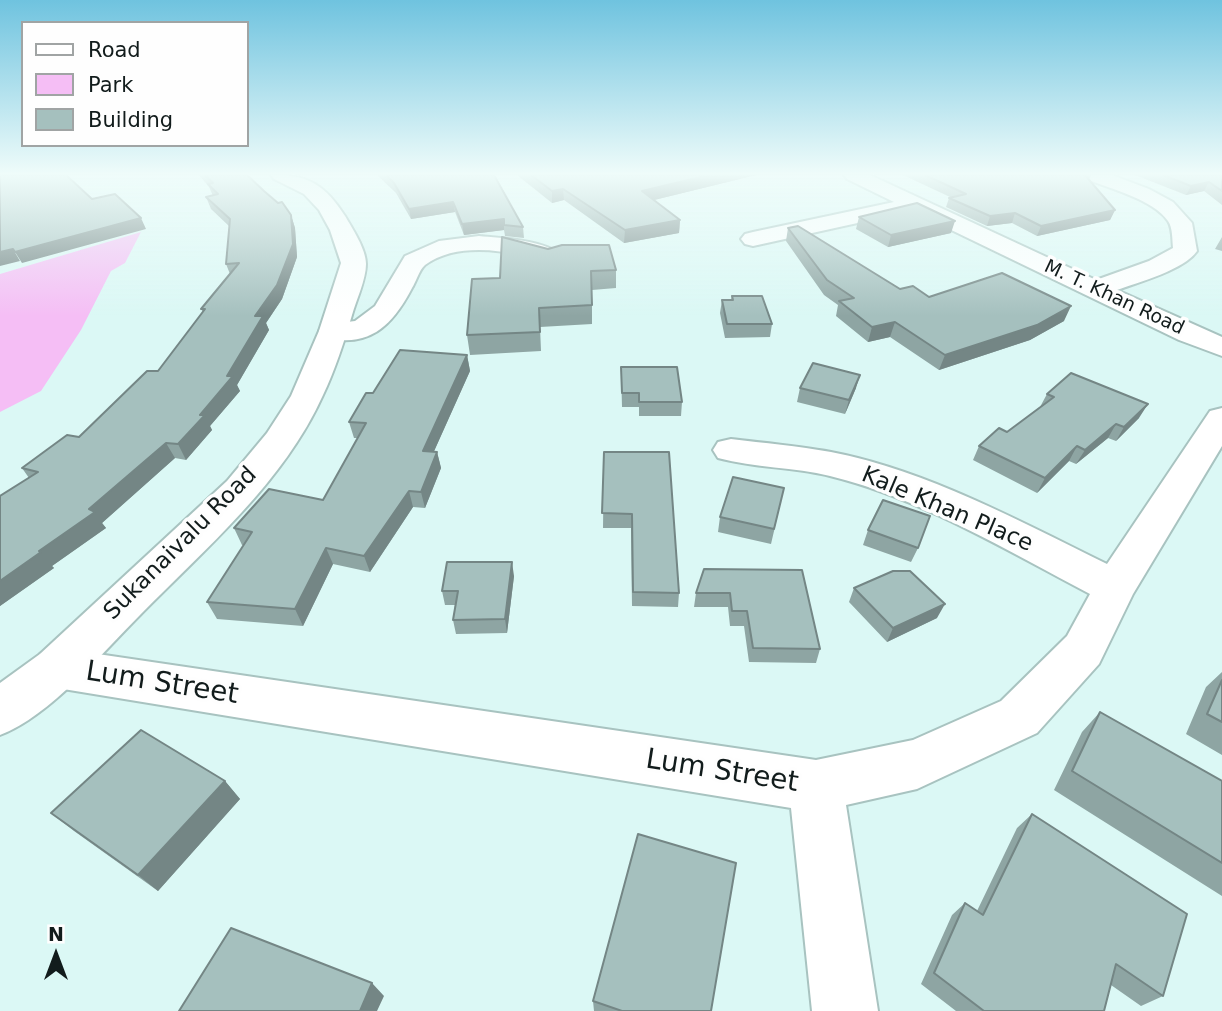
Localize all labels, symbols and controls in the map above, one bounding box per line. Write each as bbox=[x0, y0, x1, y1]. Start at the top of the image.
legend bbox=[21, 21, 248, 147]
text: Road bbox=[88, 38, 141, 62]
text: Park bbox=[88, 73, 133, 97]
text: Building bbox=[88, 108, 173, 132]
street label: M. T. Khan Road bbox=[1040, 256, 1188, 340]
street label: Kale Khan Place bbox=[857, 461, 1037, 559]
street label: Sukanaivalu Road bbox=[99, 462, 263, 626]
street label: Lum Street bbox=[83, 655, 241, 713]
street label: Lum Street bbox=[643, 743, 801, 801]
north arrow bbox=[21, 920, 91, 990]
text: N bbox=[48, 923, 64, 945]

